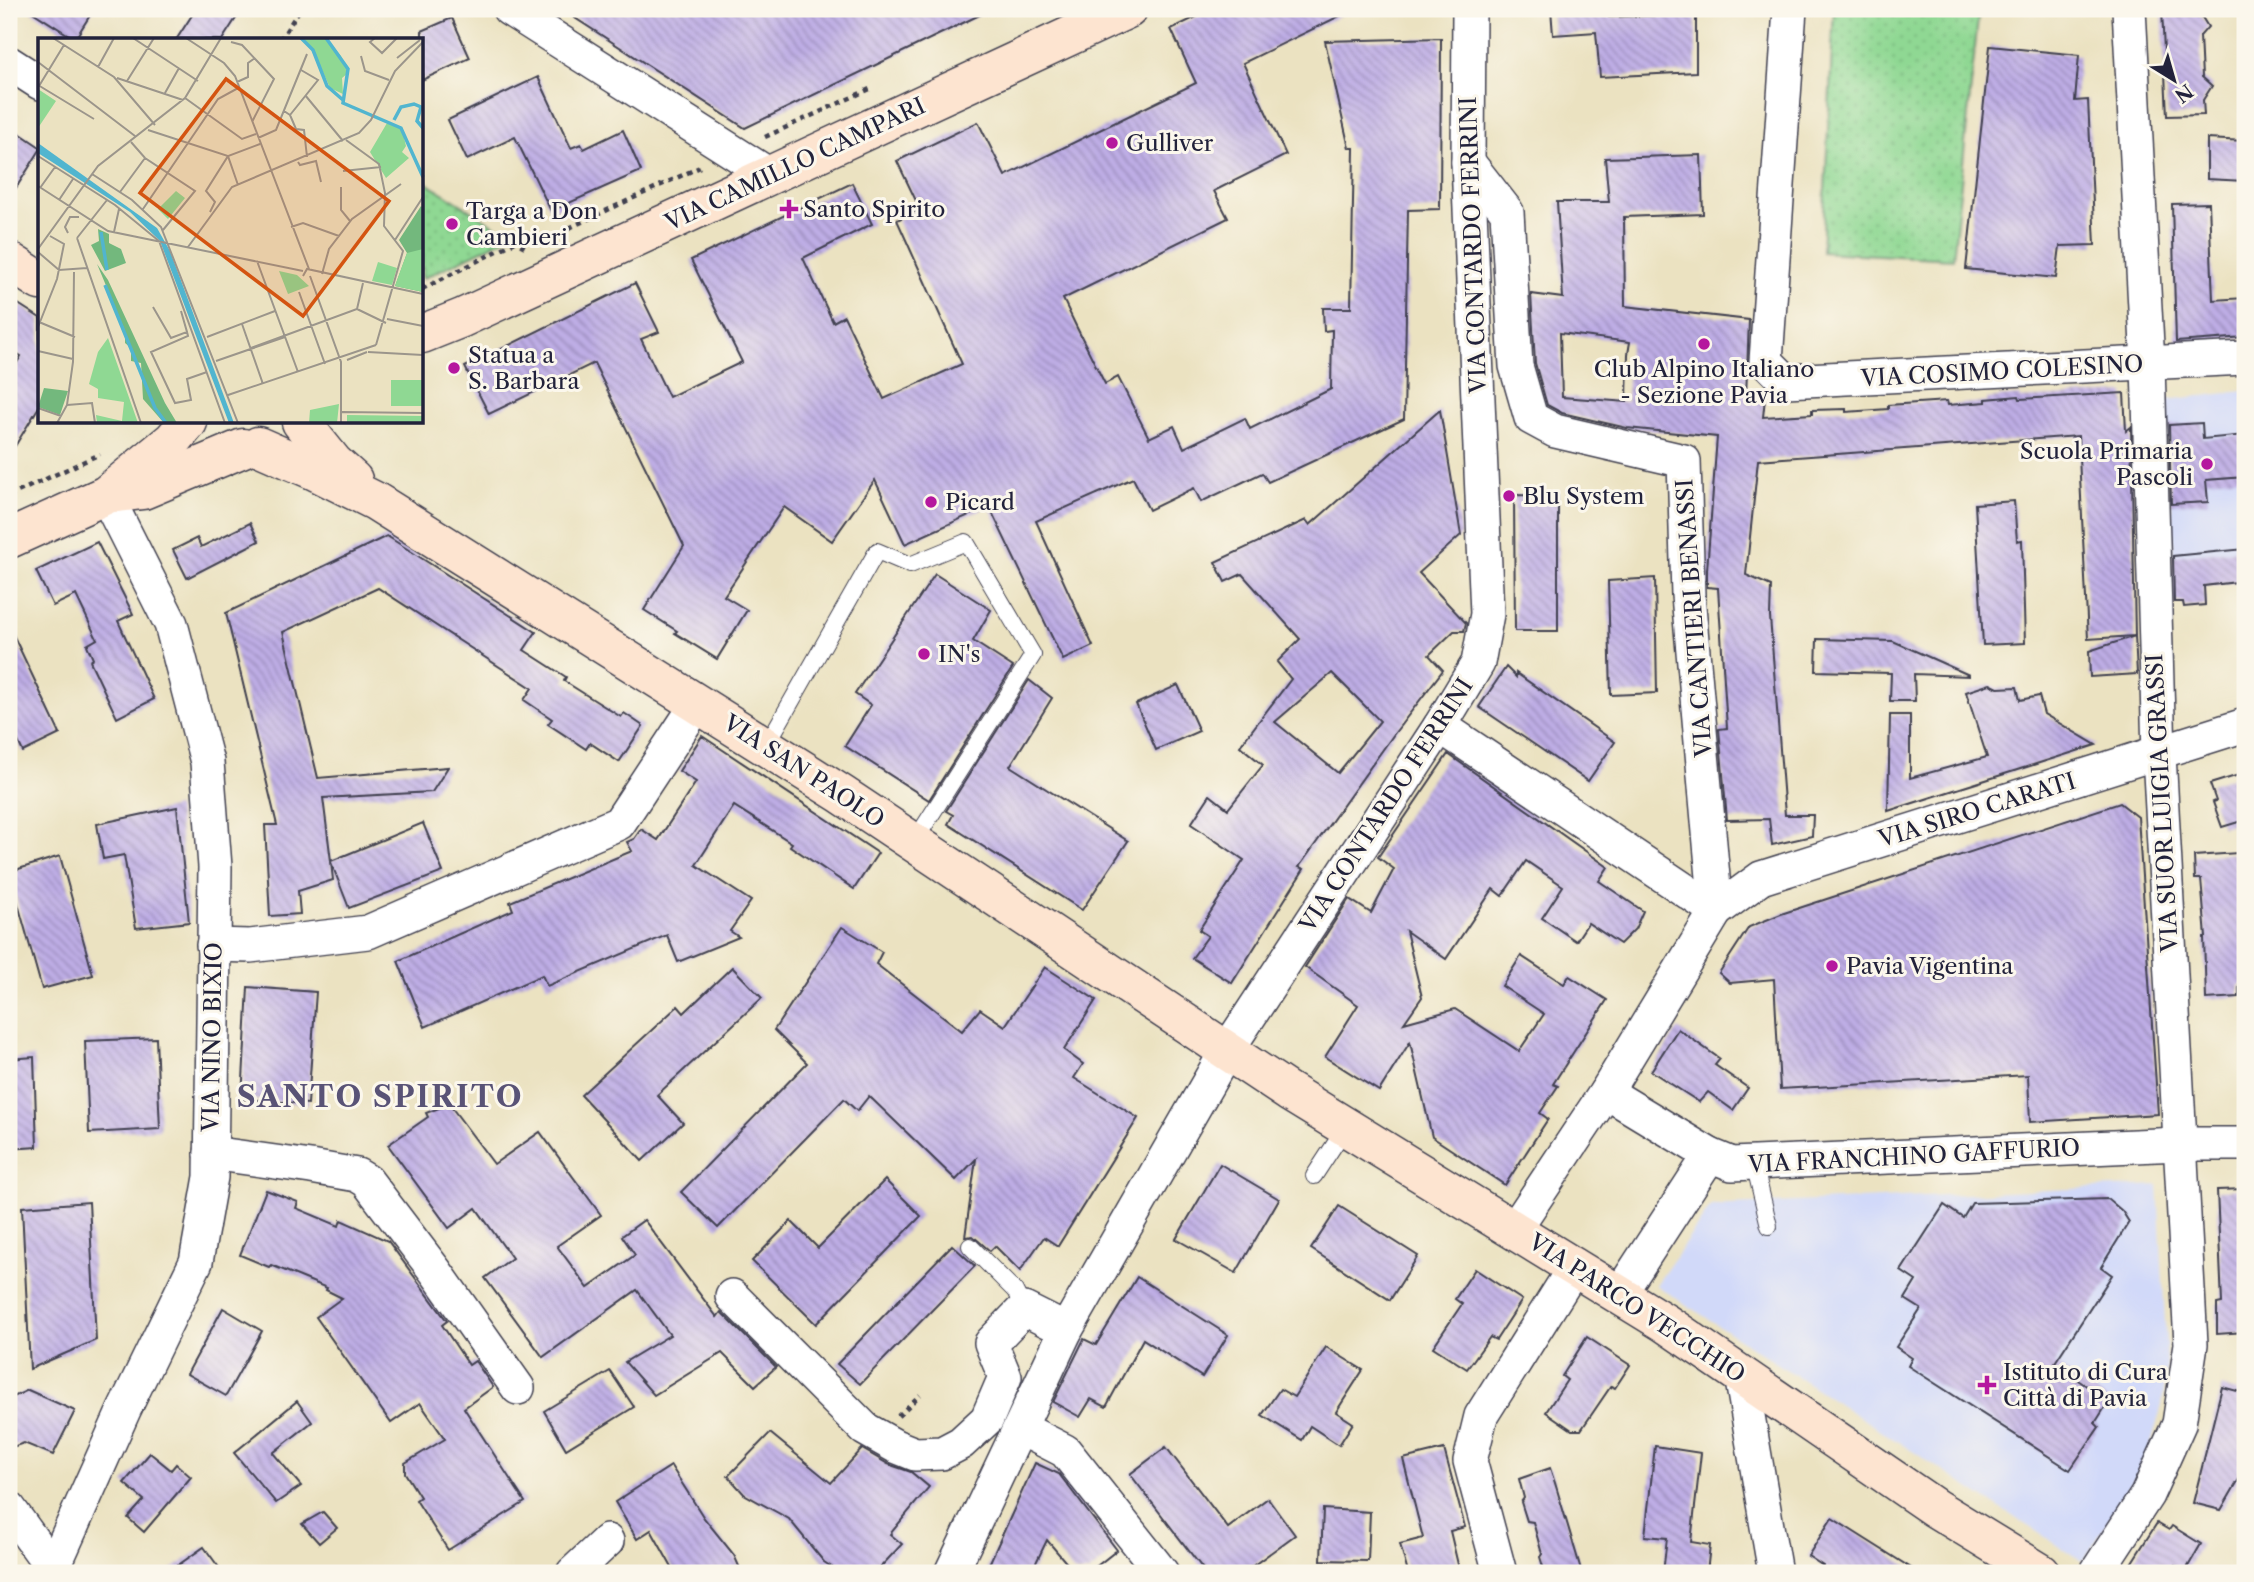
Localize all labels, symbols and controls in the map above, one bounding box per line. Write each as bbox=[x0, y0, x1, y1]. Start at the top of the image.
inset map bbox=[38, 38, 424, 424]
north arrow bbox=[2138, 46, 2208, 116]
text: N bbox=[2170, 79, 2197, 107]
street label: VIA CAMILLO CAMPARI bbox=[659, 91, 930, 237]
street label: VIA CONTARDO FERRINI bbox=[1454, 96, 1492, 395]
place label: Gulliver bbox=[1126, 129, 1214, 157]
marker: Gulliver bbox=[1104, 135, 1120, 151]
place label: Santo Spirito bbox=[803, 195, 945, 223]
place label: Targa a Don Cambieri bbox=[466, 197, 598, 251]
marker: Santo Spirito bbox=[781, 201, 797, 217]
marker: Targa a Don Cambieri bbox=[444, 216, 460, 232]
marker: Club Alpino Italiano - Sezione Pavia bbox=[1696, 336, 1712, 352]
place label: Statua a S. Barbara bbox=[468, 341, 580, 395]
street label: VIA COSIMO COLESINO bbox=[1859, 350, 2144, 392]
place label: Club Alpino Italiano - Sezione Pavia bbox=[1594, 355, 1814, 409]
marker: Statua a S. Barbara bbox=[446, 360, 462, 376]
place label: Scuola Primaria Pascoli bbox=[2020, 437, 2194, 491]
marker: Scuola Primaria Pascoli bbox=[2199, 456, 2215, 472]
street label: VIA CANTIERI BENASSI bbox=[1670, 478, 1718, 759]
place label: Blu System bbox=[1523, 482, 1644, 510]
place label: Picard bbox=[945, 488, 1015, 516]
marker: Blu System bbox=[1501, 488, 1517, 504]
marker: Picard bbox=[923, 494, 939, 510]
place label: IN's bbox=[938, 640, 980, 668]
marker: IN's bbox=[916, 646, 932, 662]
street label: VIA SUOR LUIGIA GRASSI bbox=[2140, 653, 2184, 954]
street label: VIA CONTARDO FERRINI bbox=[1293, 673, 1479, 938]
street label: VIA SAN PAOLO bbox=[717, 708, 890, 833]
street label: VIA SIRO CARATI bbox=[1874, 767, 2079, 854]
street label: VIA NINO BIXIO bbox=[196, 942, 228, 1133]
place label: Pavia Vigentina bbox=[1846, 952, 2014, 980]
marker: Pavia Vigentina bbox=[1824, 958, 1840, 974]
district label: SANTO SPIRITO bbox=[236, 1078, 524, 1115]
street label: VIA FRANCHINO GAFFURIO bbox=[1746, 1133, 2081, 1179]
street label: VIA PARCO VECCHIO bbox=[1523, 1227, 1750, 1388]
place label: Istituto di Cura Città di Pavia bbox=[2003, 1358, 2169, 1412]
marker: Istituto di Cura Città di Pavia bbox=[1977, 1375, 1997, 1395]

